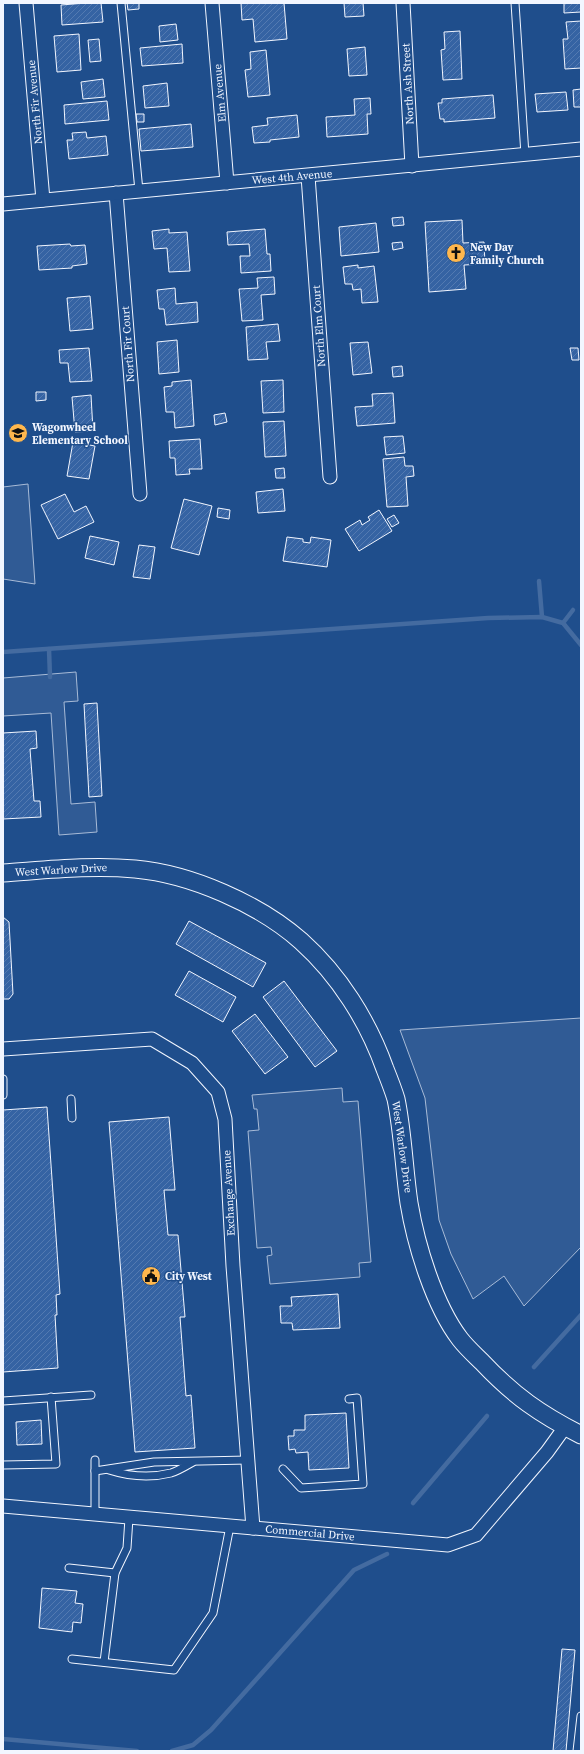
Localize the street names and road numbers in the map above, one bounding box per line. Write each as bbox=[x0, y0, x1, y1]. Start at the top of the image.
street label: North Ash Street bbox=[398, 43, 418, 125]
street label: North Fir Avenue bbox=[24, 59, 46, 145]
street label: Elm Avenue bbox=[210, 63, 230, 123]
street label: West 4th Avenue bbox=[251, 166, 333, 188]
street label: North Elm Court bbox=[309, 284, 329, 367]
street label: North Fir Court bbox=[118, 305, 138, 382]
street label: West Warlow Drive bbox=[14, 860, 108, 880]
street label: West Warlow Drive bbox=[388, 1100, 416, 1194]
street label: Exchange Avenue bbox=[219, 1149, 239, 1236]
street label: Commercial Drive bbox=[265, 1522, 356, 1544]

